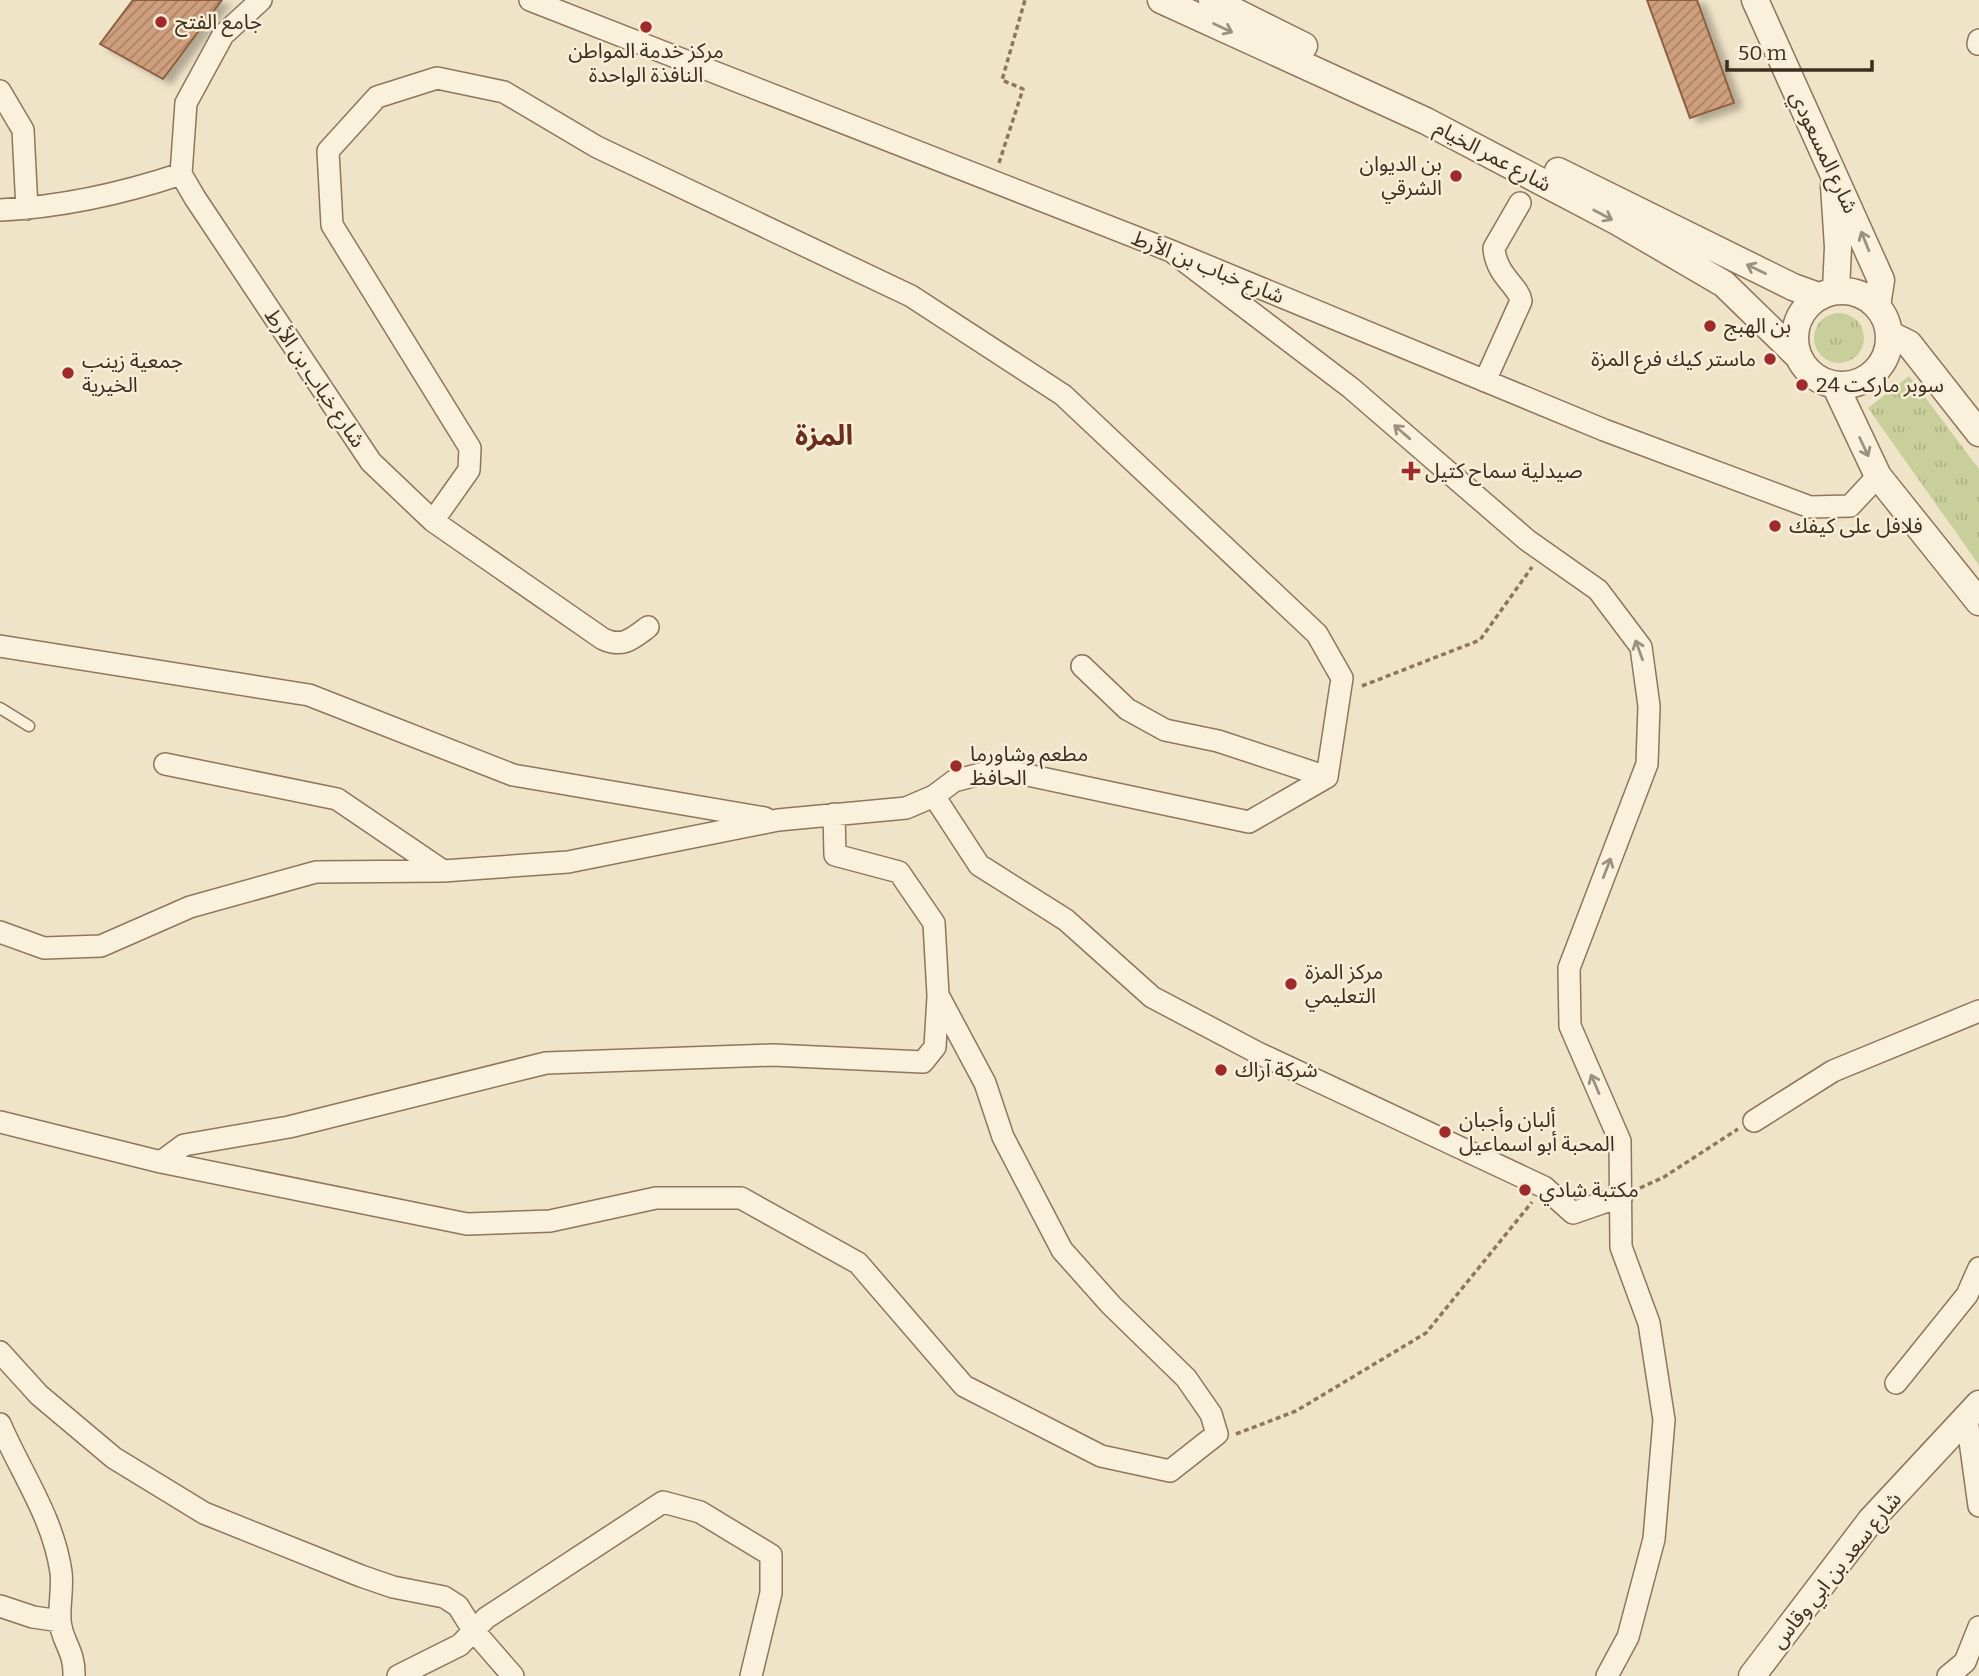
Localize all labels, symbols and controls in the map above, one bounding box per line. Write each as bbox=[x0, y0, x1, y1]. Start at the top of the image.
place label: جامع الفتح bbox=[175, 9, 262, 37]
marker: جامع الفتح bbox=[153, 14, 169, 30]
marker: مركز خدمة المواطن النافذة الواحدة bbox=[638, 19, 654, 35]
one-way arrow bbox=[1212, 21, 1233, 35]
scale bar bbox=[1727, 28, 1872, 72]
place label: مركز خدمة المواطن النافذة الواحدة bbox=[568, 38, 724, 88]
text: 50 m bbox=[1738, 40, 1787, 66]
street label: شارع المسعودي bbox=[1782, 87, 1864, 219]
street label: شارع عمر الخيام bbox=[1429, 114, 1556, 200]
place label: بن الديوان الشرقي bbox=[1360, 151, 1442, 204]
marker: بن الديوان الشرقي bbox=[1448, 168, 1464, 184]
one-way arrow bbox=[1592, 208, 1613, 222]
street label: شارع خباب بن الأرط bbox=[1127, 225, 1288, 311]
one-way arrow bbox=[1858, 231, 1871, 252]
one-way arrow bbox=[1746, 262, 1767, 275]
street label: شارع خباب بن الأرط bbox=[257, 304, 371, 453]
place label: بن الهبج bbox=[1724, 313, 1791, 341]
marker: بن الهبج bbox=[1702, 318, 1718, 334]
place label: ماستر كيك فرع المزة bbox=[1591, 346, 1756, 374]
place label: جمعية زينب الخيرية bbox=[82, 348, 183, 398]
marker: ماستر كيك فرع المزة bbox=[1762, 351, 1778, 367]
marker: جمعية زينب الخيرية bbox=[60, 365, 76, 381]
place label: سوبر ماركت 24 bbox=[1816, 372, 1944, 398]
marker: سوبر ماركت 24 bbox=[1794, 377, 1810, 393]
district label: المزة bbox=[795, 419, 853, 452]
one-way arrow bbox=[1393, 424, 1411, 440]
one-way arrow bbox=[1858, 436, 1871, 457]
place label: صيدلية سماح كتيل bbox=[1425, 458, 1583, 486]
marker: صيدلية سماح كتيل bbox=[1403, 463, 1419, 479]
place label: فلافل على كيفك bbox=[1789, 513, 1923, 539]
marker: فلافل على كيفك bbox=[1767, 518, 1783, 534]
one-way arrow bbox=[1632, 640, 1644, 661]
place label: مطعم وشاورما الحافظ bbox=[970, 741, 1088, 791]
marker: مطعم وشاورما الحافظ bbox=[948, 758, 964, 774]
one-way arrow bbox=[1602, 858, 1614, 880]
place label: مركز المزة التعليمي bbox=[1305, 959, 1383, 1012]
marker: مركز المزة التعليمي bbox=[1283, 976, 1299, 992]
place label: شركة آراك bbox=[1235, 1057, 1318, 1083]
marker: شركة آراك bbox=[1213, 1062, 1229, 1078]
one-way arrow bbox=[1588, 1073, 1601, 1095]
place label: ألبان وأجبان المحبة أبو اسماعيل bbox=[1459, 1107, 1615, 1157]
marker: ألبان وأجبان المحبة أبو اسماعيل bbox=[1437, 1124, 1453, 1140]
place label: مكتبة شادي bbox=[1539, 1177, 1639, 1206]
marker: مكتبة شادي bbox=[1517, 1182, 1533, 1198]
street label: شارع سعد بن ابي وقاس bbox=[1765, 1487, 1909, 1655]

